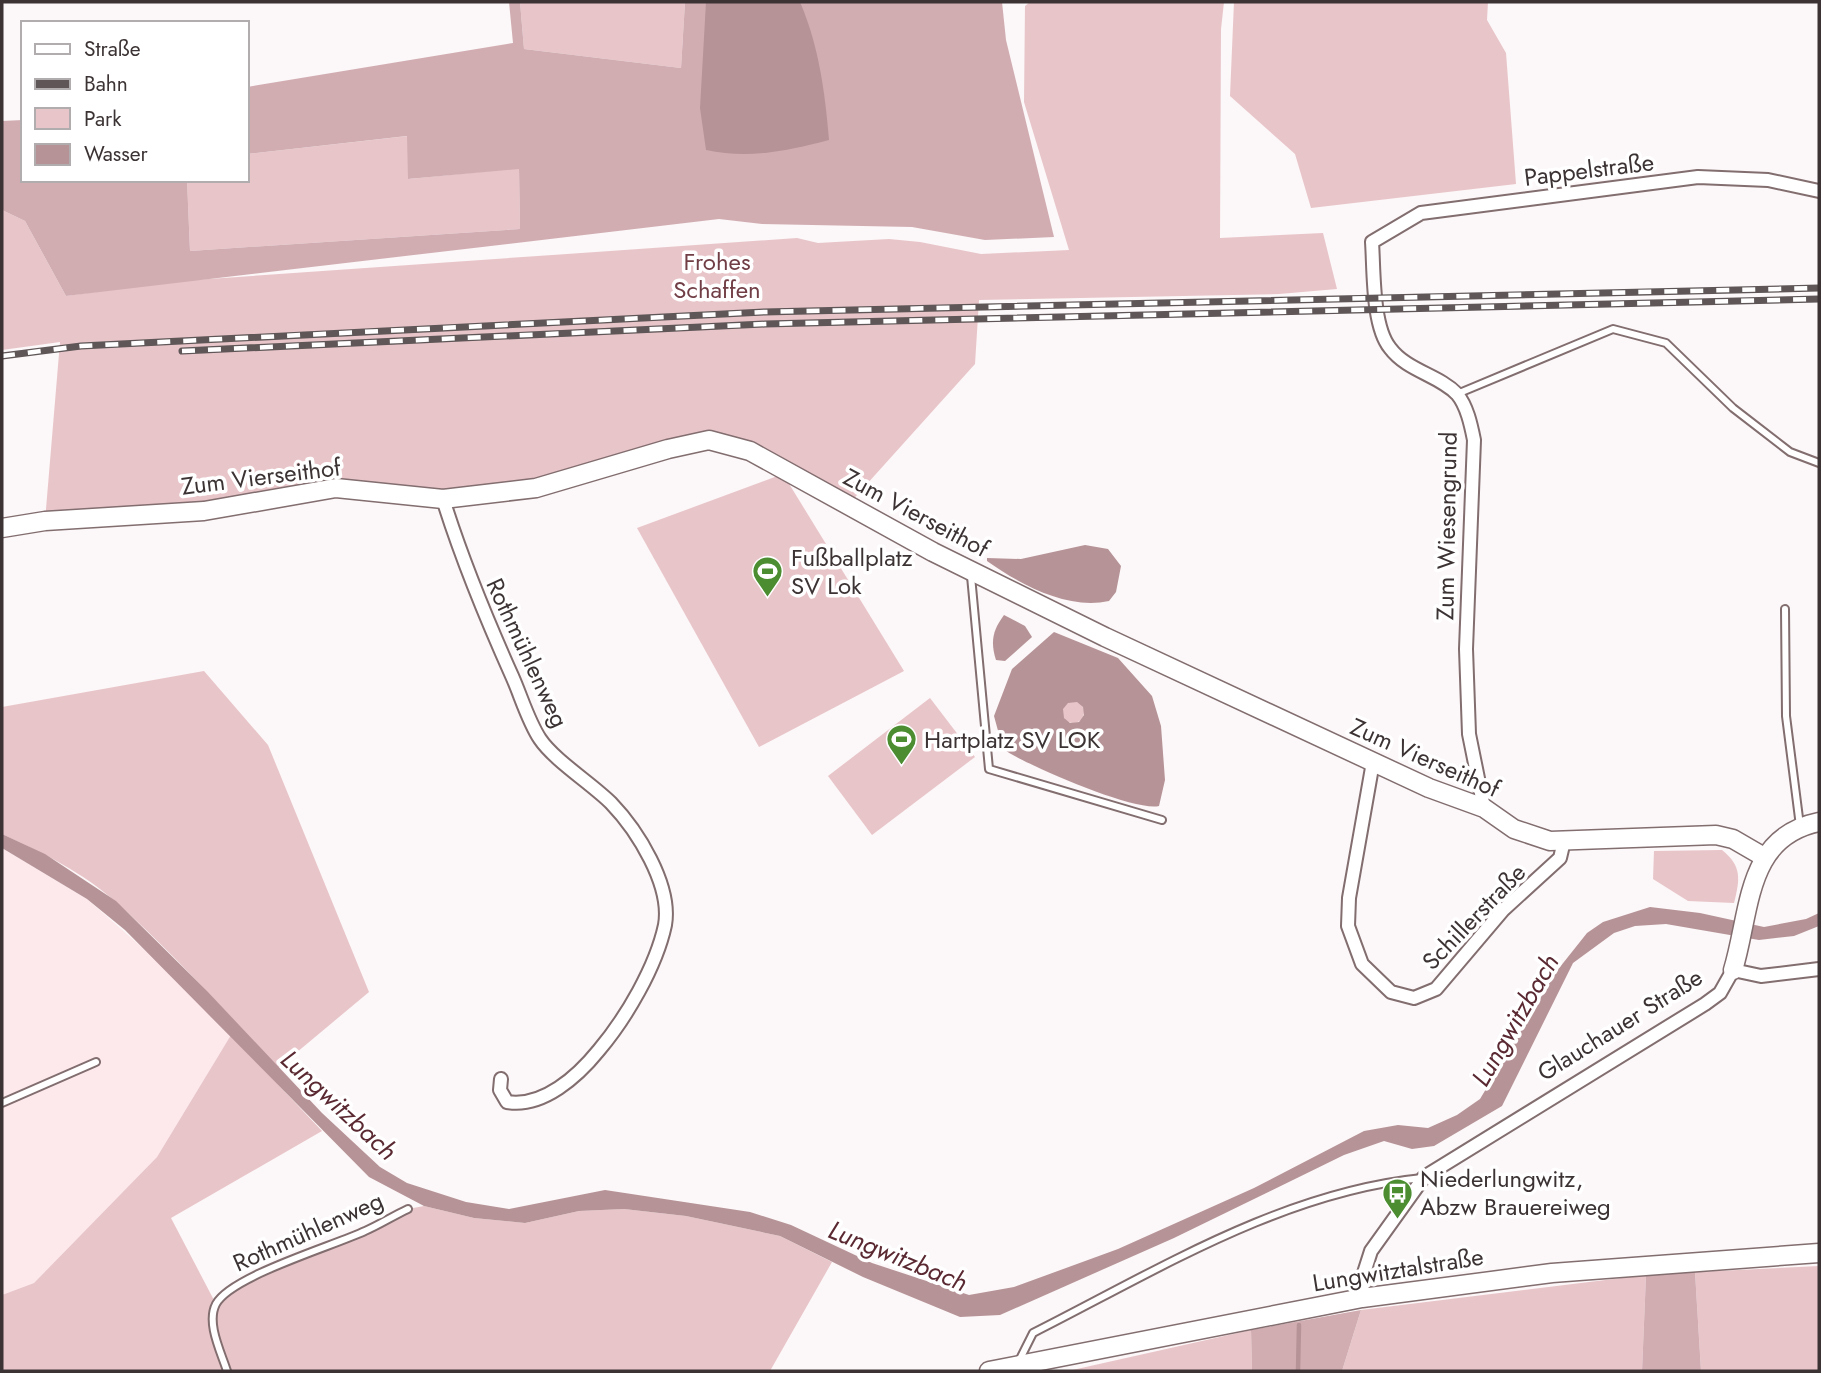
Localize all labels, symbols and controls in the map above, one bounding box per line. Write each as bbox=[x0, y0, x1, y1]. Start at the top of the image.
legend bbox=[21, 21, 248, 182]
text: Straße bbox=[84, 34, 141, 64]
text: Bahn bbox=[84, 69, 128, 99]
text: Park bbox=[84, 104, 122, 134]
text: Wasser bbox=[84, 139, 149, 169]
street label: Pappelstraße bbox=[1522, 144, 1656, 195]
park label: Frohes Schaffen bbox=[673, 244, 761, 307]
street label: Zum Wiesengrund bbox=[1427, 431, 1466, 621]
street label: Zum Vierseithof bbox=[179, 449, 344, 504]
street label: Zum Vierseithof bbox=[837, 460, 996, 566]
place label: Fußballplatz SV Lok bbox=[791, 540, 913, 603]
sports icon: Fußballplatz SV Lok bbox=[751, 555, 785, 599]
street label: Rothmühlenweg bbox=[478, 572, 577, 733]
street label: Zum Vierseithof bbox=[1345, 709, 1507, 807]
place label: Hartplatz SV LOK bbox=[924, 722, 1101, 757]
sports icon: Hartplatz SV LOK bbox=[884, 723, 918, 767]
street label: Schillerstraße bbox=[1414, 855, 1534, 978]
water label: Lungwitzbach bbox=[1462, 947, 1568, 1093]
street label: Glauchauer Straße bbox=[1530, 960, 1709, 1089]
water label: Lungwitzbach bbox=[272, 1041, 406, 1169]
place label: Niederlungwitz, Abzw Brauereiweg bbox=[1420, 1161, 1611, 1224]
bus stop icon: Niederlungwitz, Abzw Brauereiweg bbox=[1380, 1176, 1414, 1220]
street label: Rothmühlenweg bbox=[227, 1183, 389, 1280]
water label: Lungwitzbach bbox=[823, 1211, 973, 1301]
street label: Lungwitztalstraße bbox=[1310, 1239, 1486, 1300]

